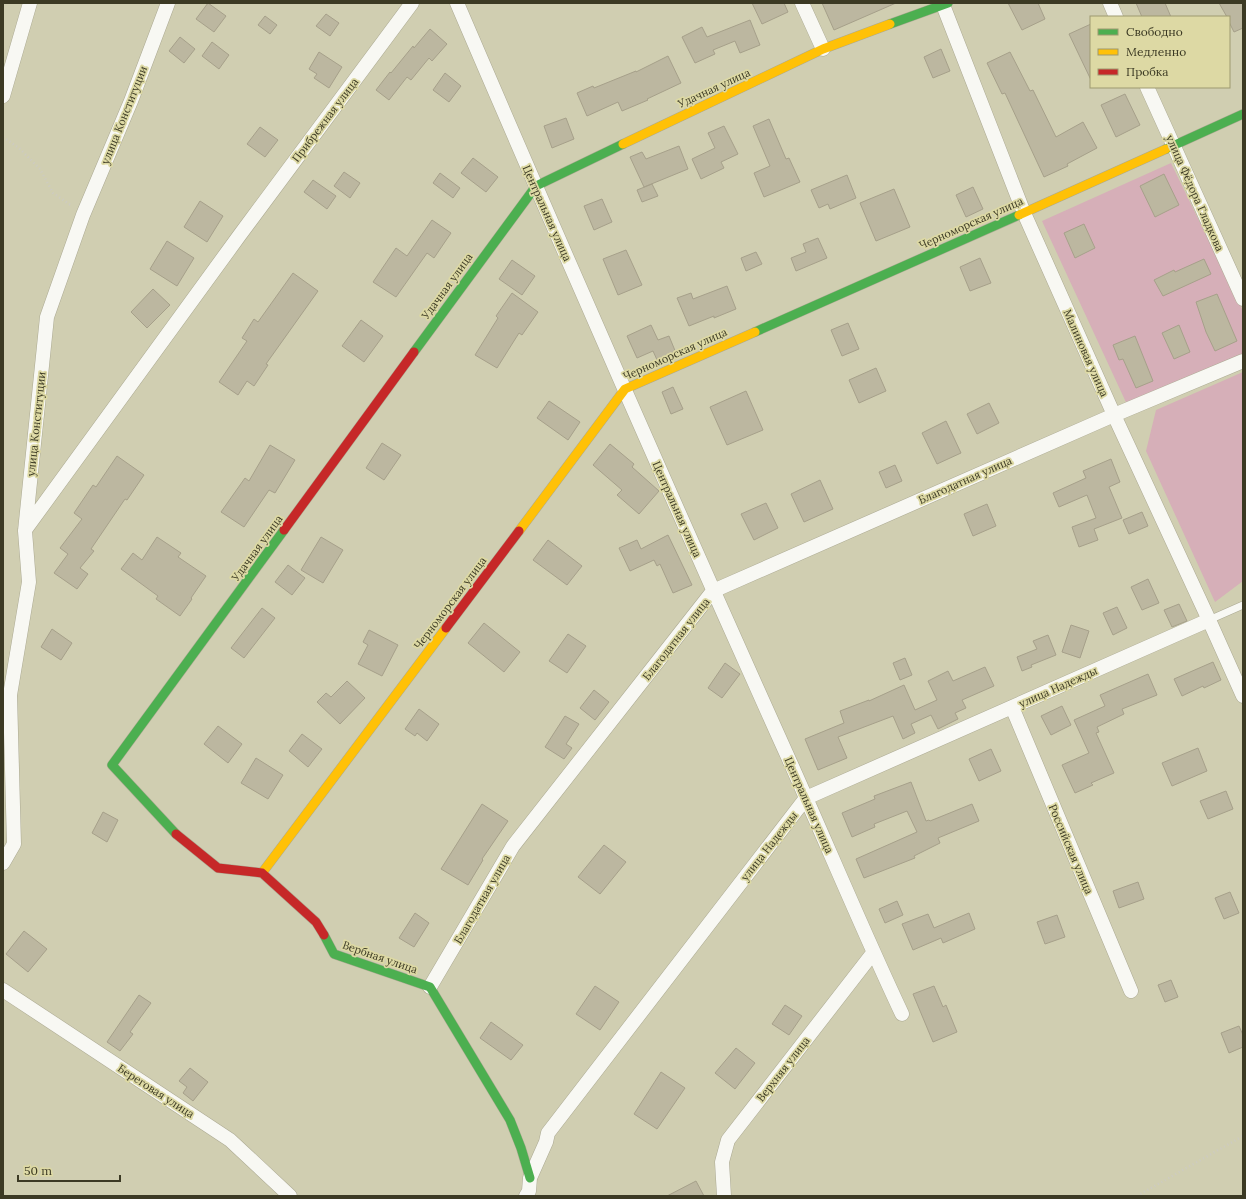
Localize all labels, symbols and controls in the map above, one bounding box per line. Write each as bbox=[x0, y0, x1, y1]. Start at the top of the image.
legend bbox=[1090, 16, 1230, 88]
text: Свободно bbox=[1126, 24, 1183, 39]
text: Медленно bbox=[1126, 44, 1186, 59]
street label: улица Конституции bbox=[98, 64, 150, 166]
text: Пробка bbox=[1126, 64, 1168, 79]
street label: Удачная улица bbox=[675, 65, 753, 111]
street label: Прибрежная улица bbox=[289, 75, 361, 165]
street label: улица Фёдора Гладкова bbox=[1163, 133, 1227, 254]
street label: Центральная улица bbox=[519, 163, 575, 264]
street label: Черноморская улица bbox=[917, 194, 1025, 252]
street label: Удачная улица bbox=[418, 250, 476, 323]
street label: Малиновая улица bbox=[1060, 307, 1112, 399]
street label: Черноморская улица bbox=[621, 325, 729, 383]
street label: улица Конституции bbox=[24, 371, 48, 477]
street label: Благодатная улица bbox=[916, 453, 1014, 507]
street label: Центральная улица bbox=[649, 459, 705, 560]
street label: Удачная улица bbox=[228, 512, 286, 585]
street label: Черноморская улица bbox=[411, 554, 490, 652]
street label: Благодатная улица bbox=[639, 595, 713, 683]
street label: улица Надежды bbox=[1017, 663, 1099, 711]
street label: Центральная улица bbox=[781, 755, 837, 856]
street label: Российская улица bbox=[1046, 802, 1096, 896]
street label: улица Надежды bbox=[738, 808, 800, 884]
street label: Благодатная улица bbox=[451, 852, 513, 946]
street label: Вербная улица bbox=[341, 938, 420, 976]
street label: Верхняя улица bbox=[753, 1033, 813, 1104]
street label: Береговая улица bbox=[115, 1061, 197, 1121]
scale bar bbox=[18, 1157, 120, 1183]
text: 50 m bbox=[24, 1163, 52, 1178]

